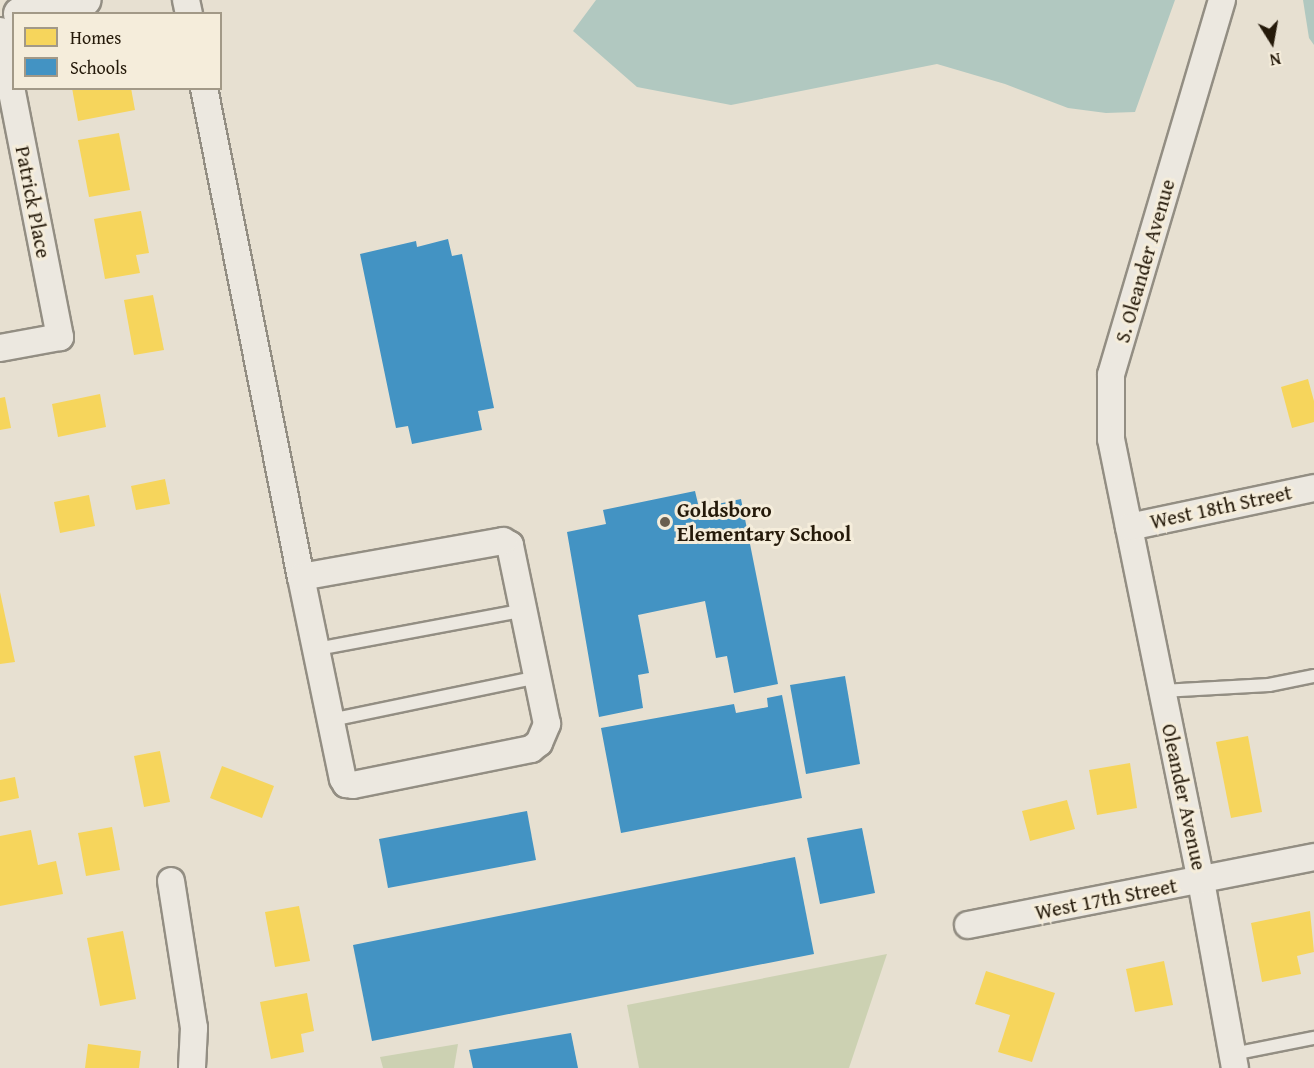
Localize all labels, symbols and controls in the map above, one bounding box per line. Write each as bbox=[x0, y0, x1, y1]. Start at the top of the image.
legend bbox=[12, 12, 222, 90]
north arrow bbox=[1242, 12, 1302, 72]
text: Homes bbox=[70, 24, 121, 51]
text: N bbox=[1268, 47, 1283, 72]
text: Schools bbox=[70, 54, 127, 81]
street label: Patrick Place bbox=[10, 144, 56, 260]
street label: S. Oleander Avenue bbox=[1110, 176, 1180, 346]
street label: West 18th Street bbox=[1148, 480, 1294, 534]
place label: Goldsboro Elementary School bbox=[677, 497, 851, 547]
marker: Goldsboro Elementary School bbox=[658, 515, 672, 529]
street label: Oleander Avenue bbox=[1156, 721, 1212, 873]
street label: West 17th Street bbox=[1033, 873, 1179, 925]

